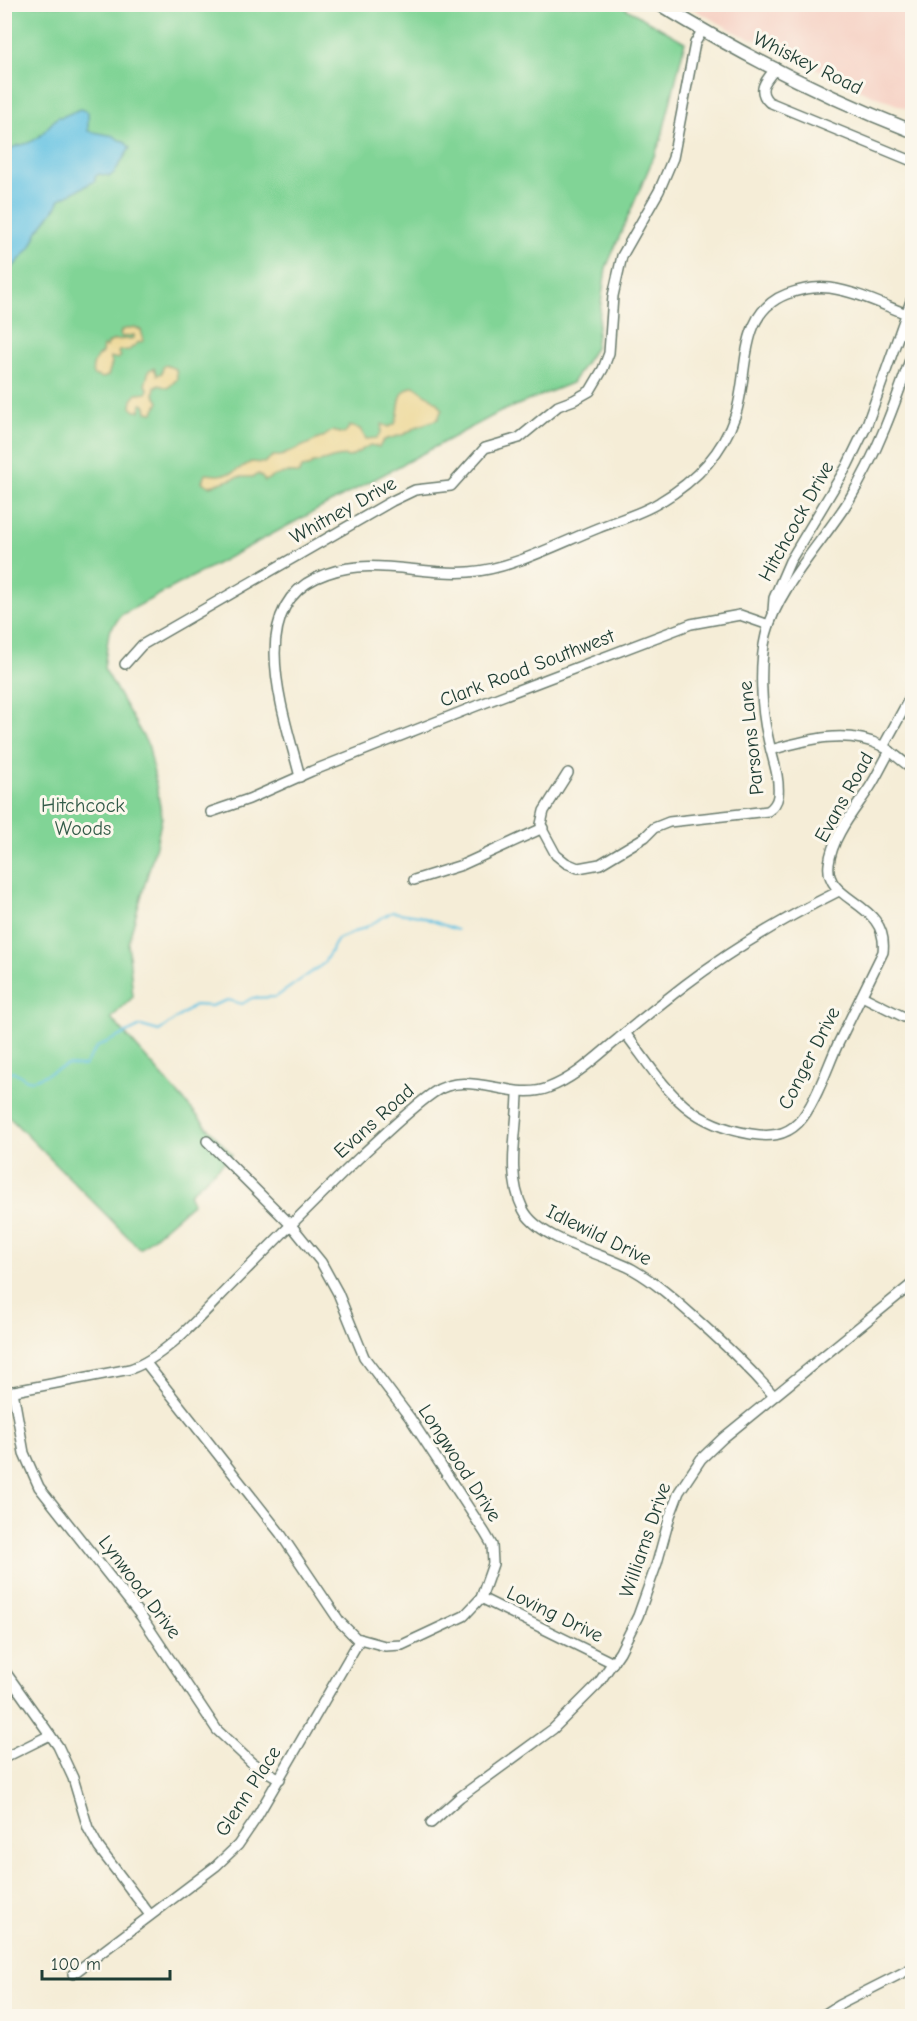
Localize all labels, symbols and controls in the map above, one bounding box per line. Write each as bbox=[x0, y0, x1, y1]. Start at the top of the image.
street label: Whiskey Road bbox=[749, 27, 867, 99]
street label: Hitchcock Drive bbox=[754, 457, 838, 585]
street label: Whitney Drive bbox=[286, 471, 400, 549]
street label: Clark Road Southwest bbox=[436, 624, 619, 712]
street label: Parsons Lane bbox=[734, 680, 768, 796]
street label: Evans Road bbox=[810, 748, 878, 846]
park label: Hitchcock Woods bbox=[41, 794, 125, 840]
street label: Conger Drive bbox=[773, 1003, 845, 1113]
street label: Evans Road bbox=[329, 1079, 419, 1163]
street label: Idlewild Drive bbox=[543, 1200, 655, 1270]
street label: Longwood Drive bbox=[414, 1400, 506, 1526]
street label: Williams Drive bbox=[615, 1479, 675, 1601]
street label: Lynwood Drive bbox=[94, 1531, 186, 1643]
street label: Loving Drive bbox=[503, 1581, 607, 1647]
street label: Glenn Place bbox=[210, 1742, 286, 1840]
scale bar bbox=[42, 1943, 170, 1981]
text: 100 m bbox=[51, 1954, 101, 1975]

